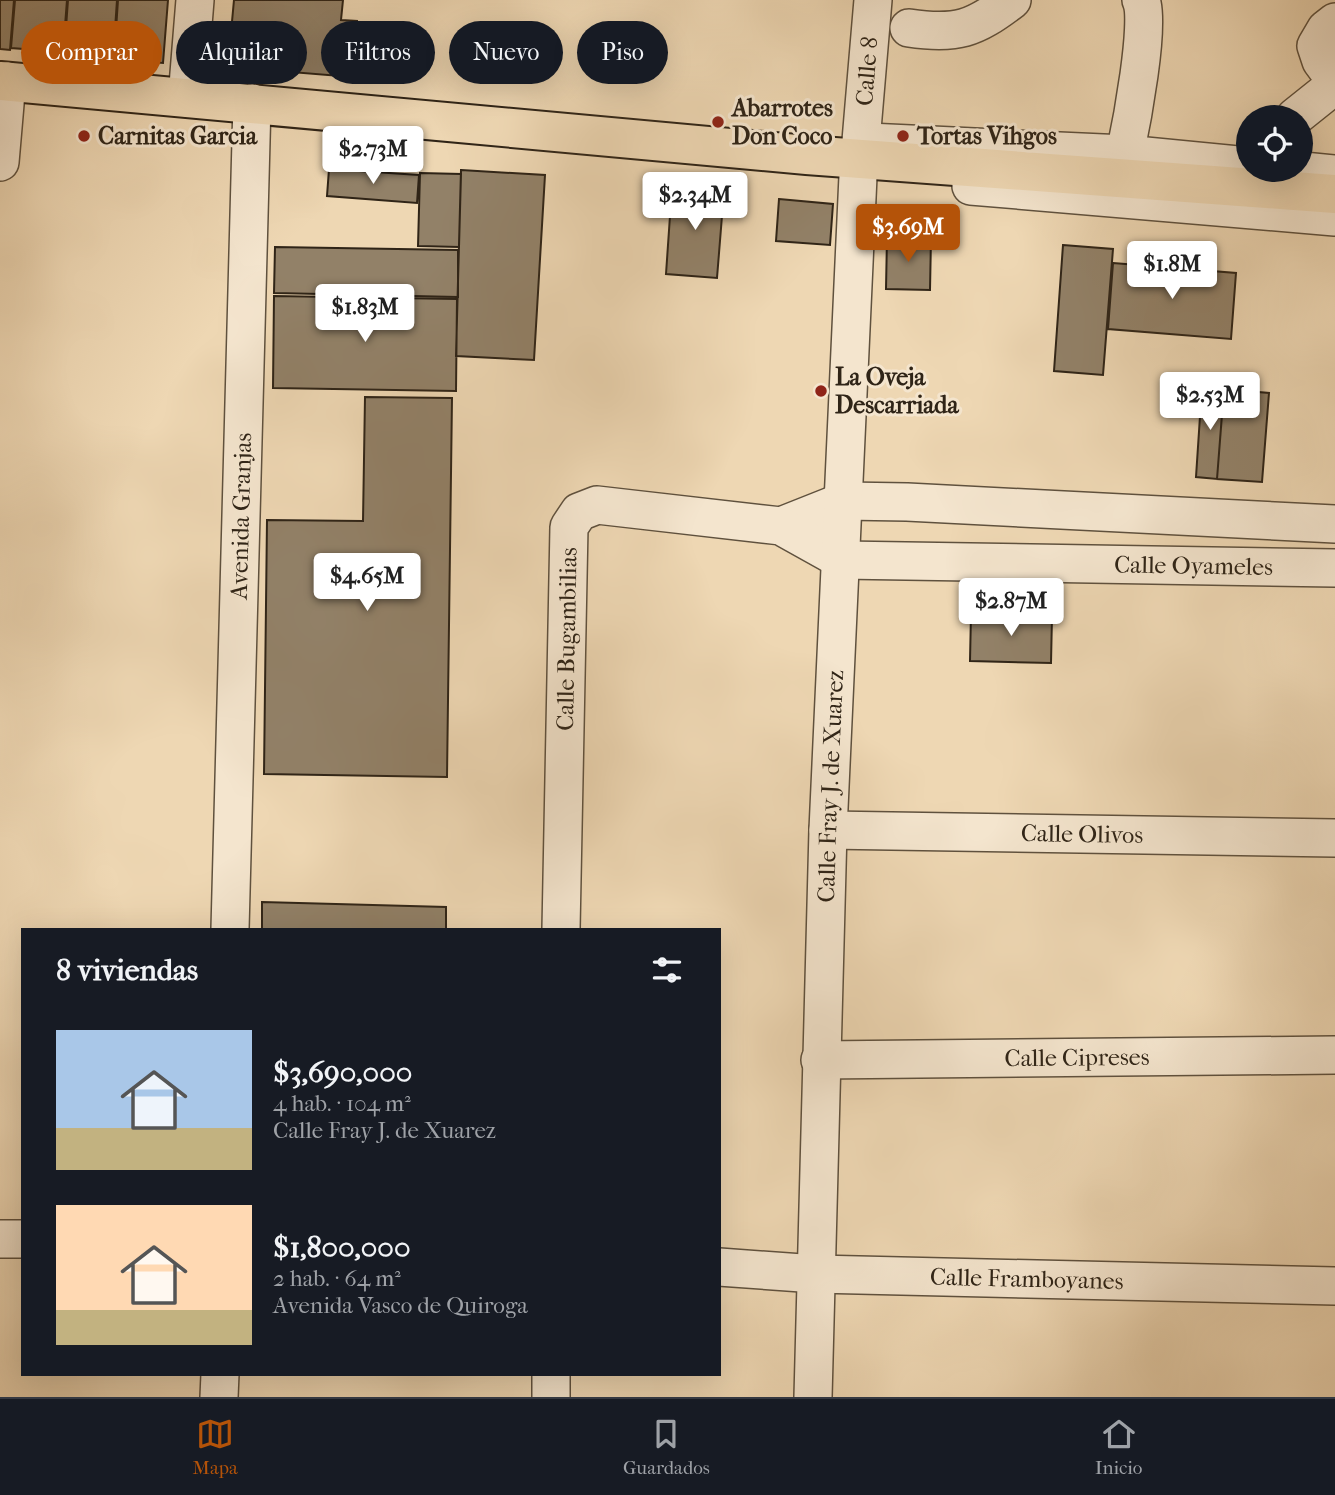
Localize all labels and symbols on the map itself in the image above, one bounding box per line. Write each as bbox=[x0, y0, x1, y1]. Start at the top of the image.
street label: Calle 8 bbox=[850, 35, 884, 107]
place label: Abarrotes Don Coco bbox=[730, 94, 833, 150]
marker: Abarrotes Don Coco bbox=[710, 114, 726, 130]
place label: Carnitas Garcia bbox=[98, 122, 258, 150]
place label: Tortas Vihgos bbox=[916, 122, 1057, 150]
pin: $2.73M bbox=[316, 127, 430, 186]
marker: Carnitas Garcia bbox=[76, 128, 92, 144]
marker: Tortas Vihgos bbox=[895, 128, 911, 144]
pin: $2.34M bbox=[638, 173, 752, 232]
pin: $3.69M bbox=[851, 204, 965, 264]
pin: $1.8M bbox=[1123, 242, 1221, 301]
pin: $1.83M bbox=[308, 284, 422, 344]
place label: La Oveja Descarriada bbox=[835, 363, 959, 419]
pin: $2.53M bbox=[1153, 372, 1267, 432]
marker: La Oveja Descarriada bbox=[813, 383, 829, 399]
street label: Avenida Granjas bbox=[225, 432, 257, 601]
street label: Calle Bugambilias bbox=[551, 547, 583, 731]
street label: Calle Oyameles bbox=[1114, 550, 1273, 581]
pin: $4.65M bbox=[310, 554, 424, 613]
pin: $2.87M bbox=[954, 578, 1068, 638]
street label: Calle Fray J. de Xuarez bbox=[812, 669, 849, 903]
street label: Calle Olivos bbox=[1021, 819, 1143, 849]
street label: Calle Cipreses bbox=[1004, 1043, 1150, 1072]
street label: Calle Framboyanes bbox=[930, 1263, 1124, 1295]

